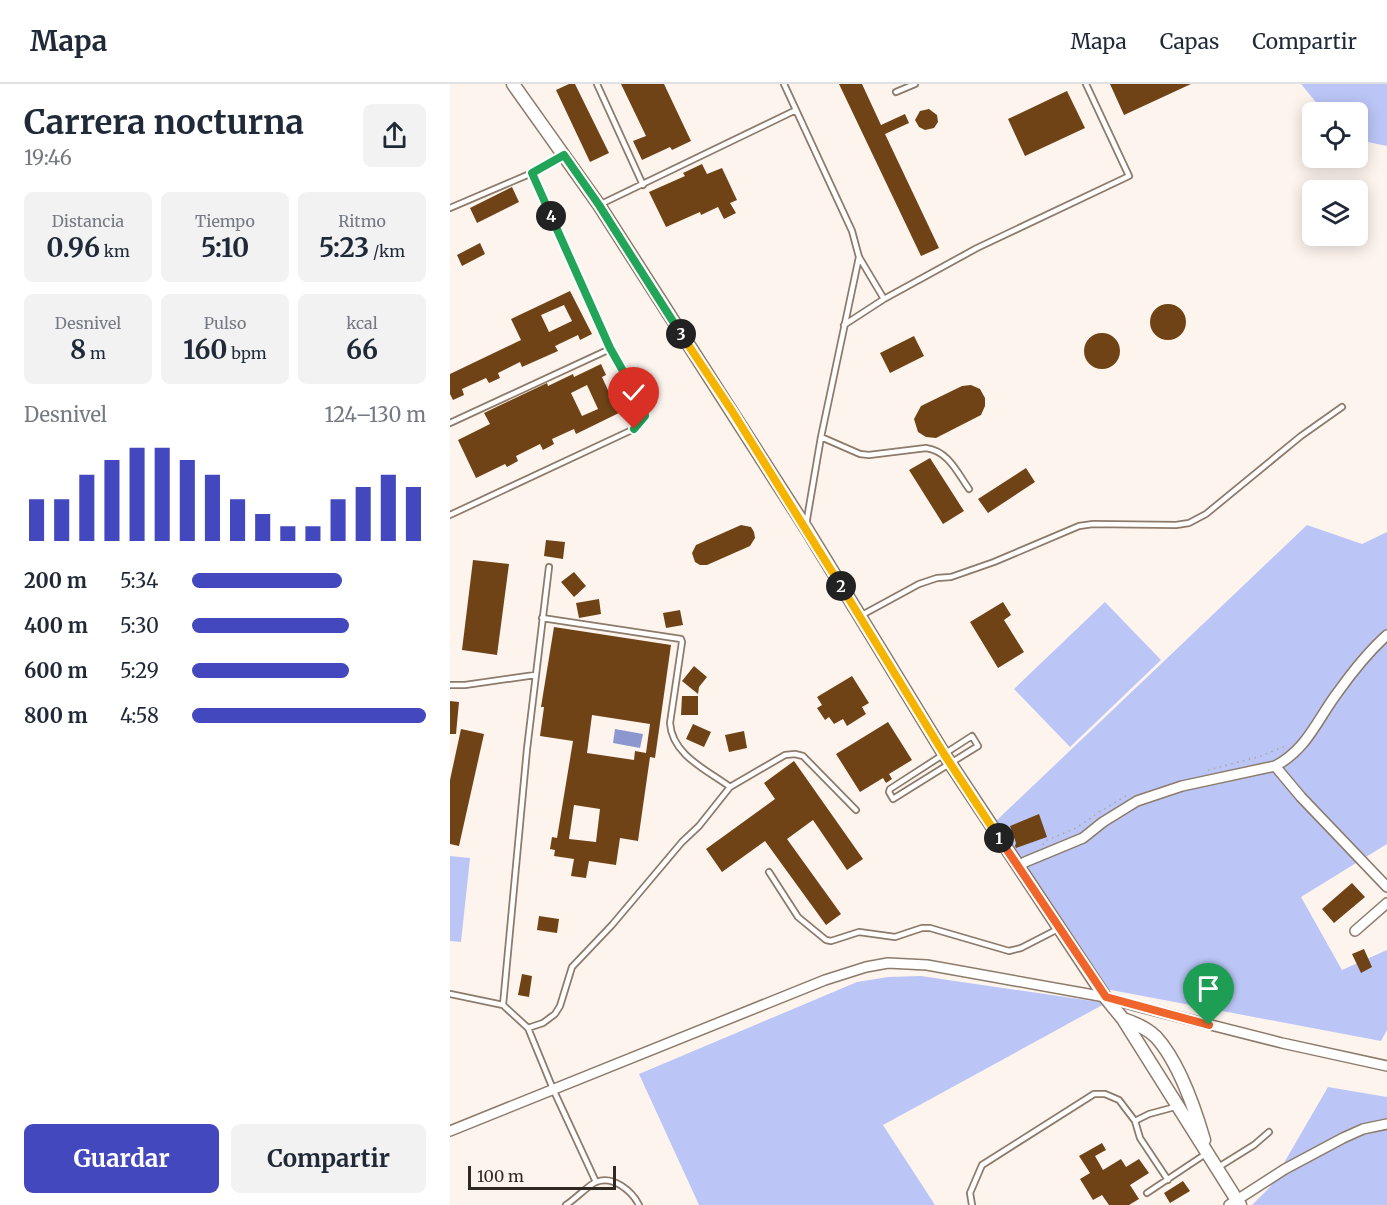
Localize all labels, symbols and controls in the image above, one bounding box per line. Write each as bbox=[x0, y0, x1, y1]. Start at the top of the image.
text: Mapa bbox=[30, 23, 107, 59]
text: Mapa bbox=[1070, 28, 1127, 55]
text: Capas bbox=[1160, 28, 1219, 55]
text: Compartir bbox=[1252, 28, 1357, 55]
text: Carrera nocturna bbox=[24, 102, 304, 143]
map controls bbox=[1302, 102, 1368, 246]
button: locate bbox=[1302, 102, 1368, 168]
button: share bbox=[363, 104, 426, 167]
text: 19:46 bbox=[24, 145, 72, 170]
button: layers bbox=[1302, 180, 1368, 246]
pin: 4 bbox=[536, 201, 566, 231]
text: 4 bbox=[546, 206, 556, 226]
text: Distancia bbox=[52, 211, 124, 231]
text: Tiempo bbox=[195, 211, 255, 231]
text: Ritmo bbox=[338, 211, 386, 231]
text: 0.96 bbox=[46, 231, 100, 264]
text: 5:10 bbox=[201, 231, 249, 264]
text: 5:23 bbox=[319, 231, 369, 264]
text: km bbox=[100, 241, 130, 261]
text: /km bbox=[369, 241, 405, 261]
text: Desnivel bbox=[55, 313, 121, 333]
text: Pulso bbox=[204, 313, 246, 333]
text: kcal bbox=[346, 313, 378, 333]
pin: 3 bbox=[666, 319, 696, 349]
text: 3 bbox=[676, 324, 686, 344]
text: 8 bbox=[70, 333, 86, 366]
text: 160 bbox=[183, 333, 228, 366]
text: 66 bbox=[346, 333, 378, 366]
text: m bbox=[86, 343, 106, 363]
text: bpm bbox=[228, 343, 267, 363]
pin bbox=[608, 367, 659, 429]
icon: check bbox=[617, 376, 650, 409]
text: Desnivel bbox=[24, 402, 107, 427]
text: 124–130 m bbox=[324, 402, 426, 427]
text: 200 m bbox=[24, 568, 87, 593]
text: 5:34 bbox=[120, 568, 158, 593]
pin: 2 bbox=[826, 571, 856, 601]
text: 2 bbox=[836, 576, 846, 596]
text: 400 m bbox=[24, 613, 88, 638]
text: 5:30 bbox=[120, 613, 159, 638]
text: 600 m bbox=[24, 658, 88, 683]
text: 5:29 bbox=[120, 658, 159, 683]
text: 800 m bbox=[24, 703, 88, 728]
text: 4:58 bbox=[120, 703, 159, 728]
pin: 1 bbox=[984, 823, 1014, 853]
text: 1 bbox=[995, 828, 1003, 848]
pin bbox=[1183, 963, 1234, 1025]
icon: arrive bbox=[1192, 972, 1225, 1005]
button: Guardar bbox=[24, 1124, 219, 1193]
button: Compartir bbox=[231, 1124, 426, 1193]
scale bar bbox=[468, 1163, 616, 1190]
text: 100 m bbox=[477, 1166, 524, 1186]

